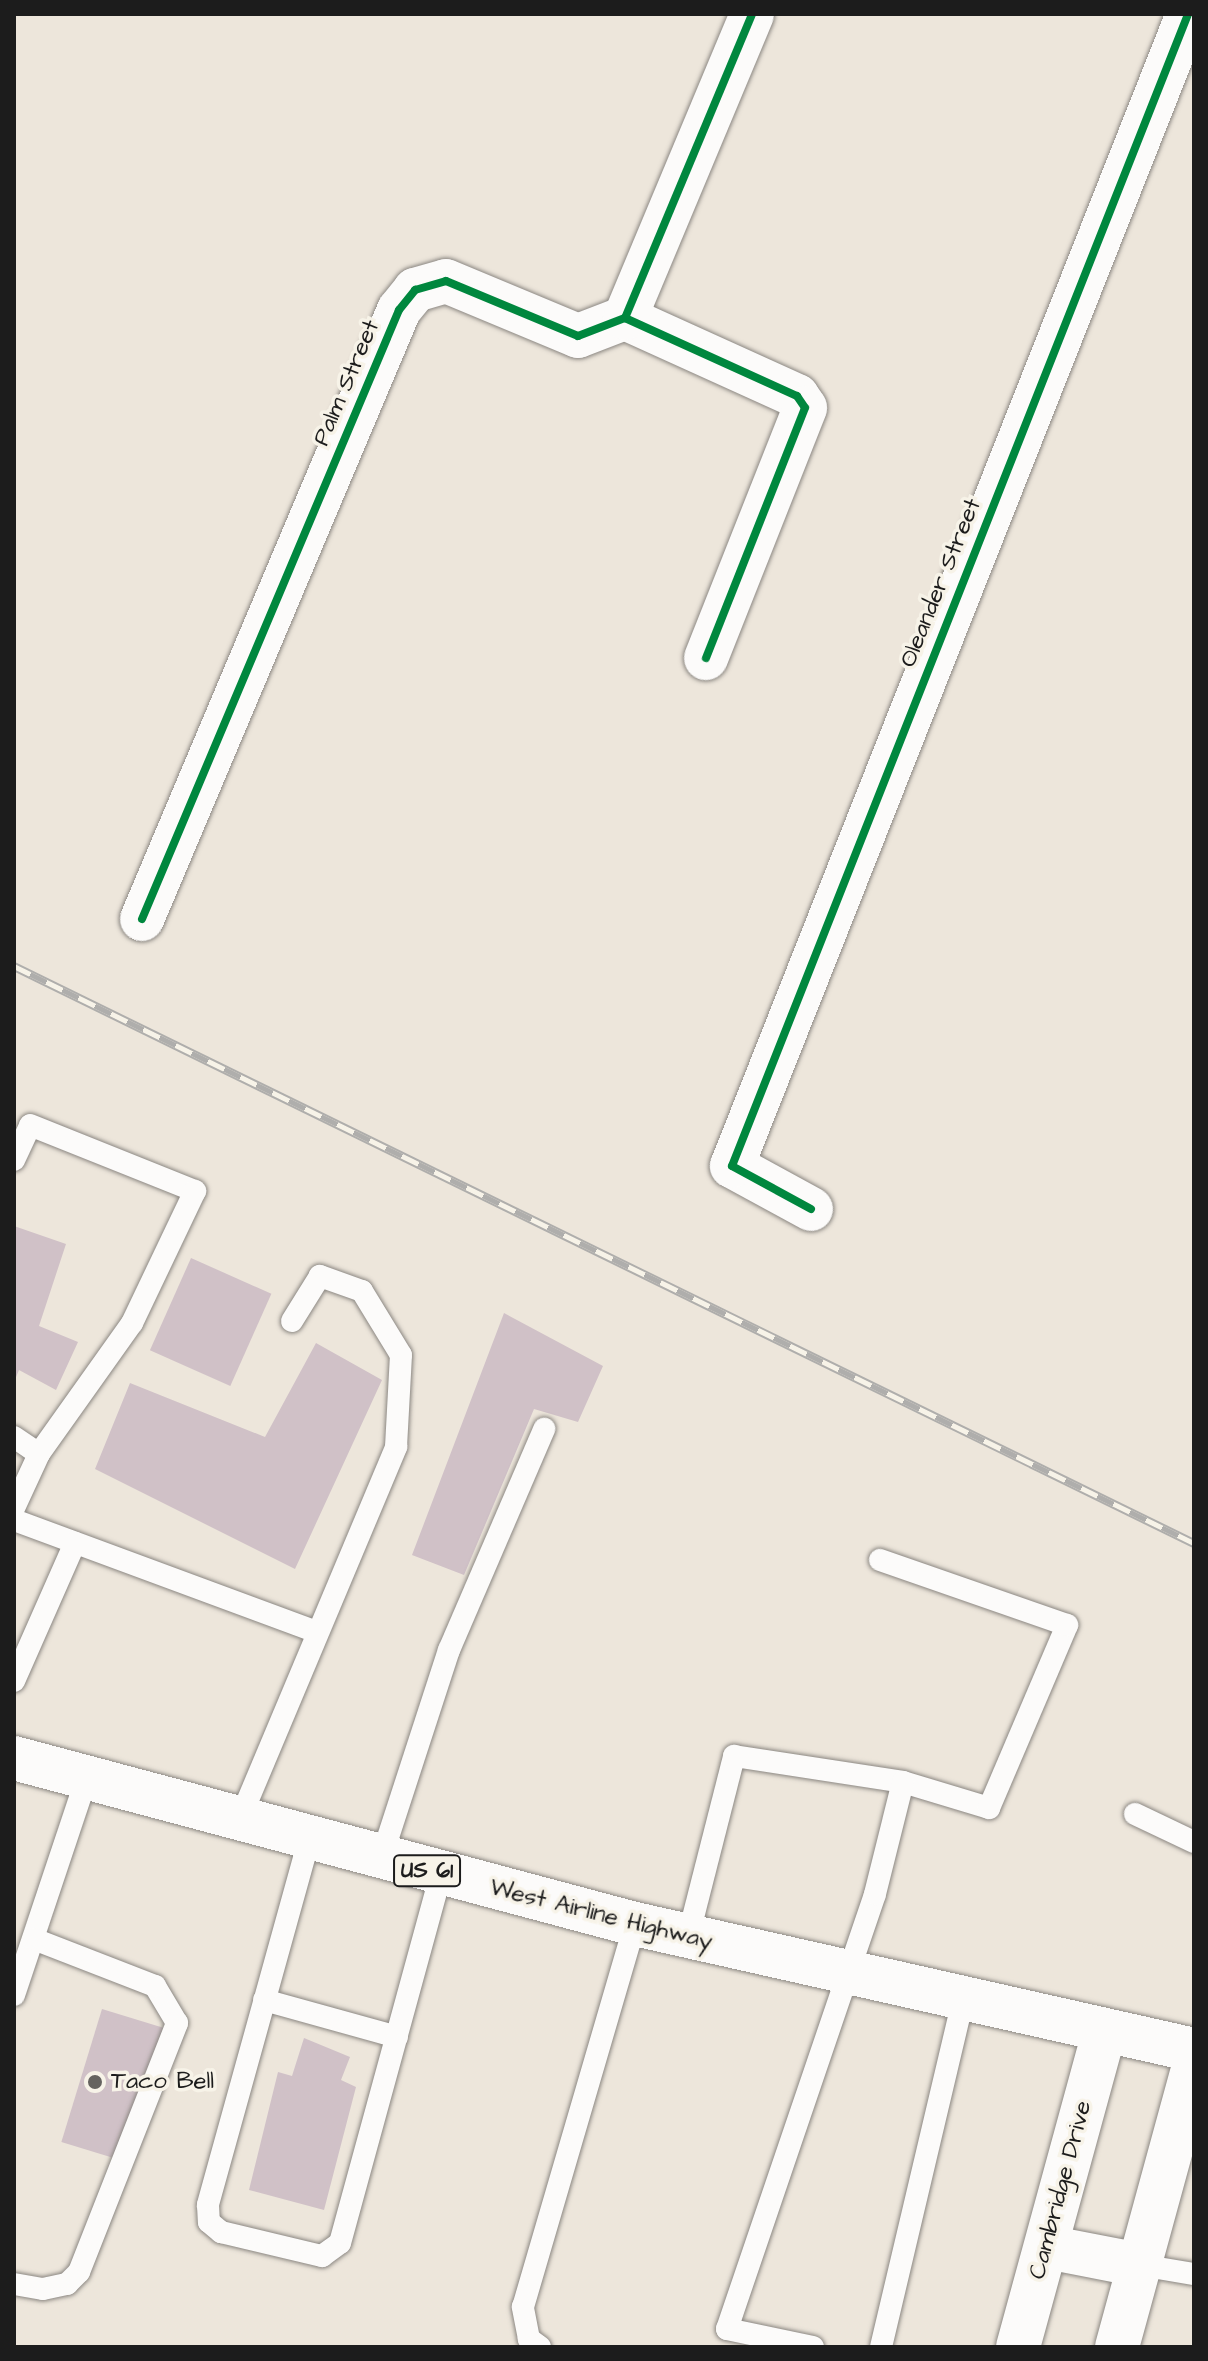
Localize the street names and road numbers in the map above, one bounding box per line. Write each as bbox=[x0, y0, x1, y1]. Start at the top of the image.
street label: Palm Street bbox=[308, 316, 386, 450]
street label: Oleander Street bbox=[894, 495, 988, 671]
road number: US 61 bbox=[393, 1853, 461, 1889]
street label: West Airline Highway bbox=[487, 1873, 715, 1957]
street label: Cambridge Drive bbox=[1023, 2098, 1099, 2282]

